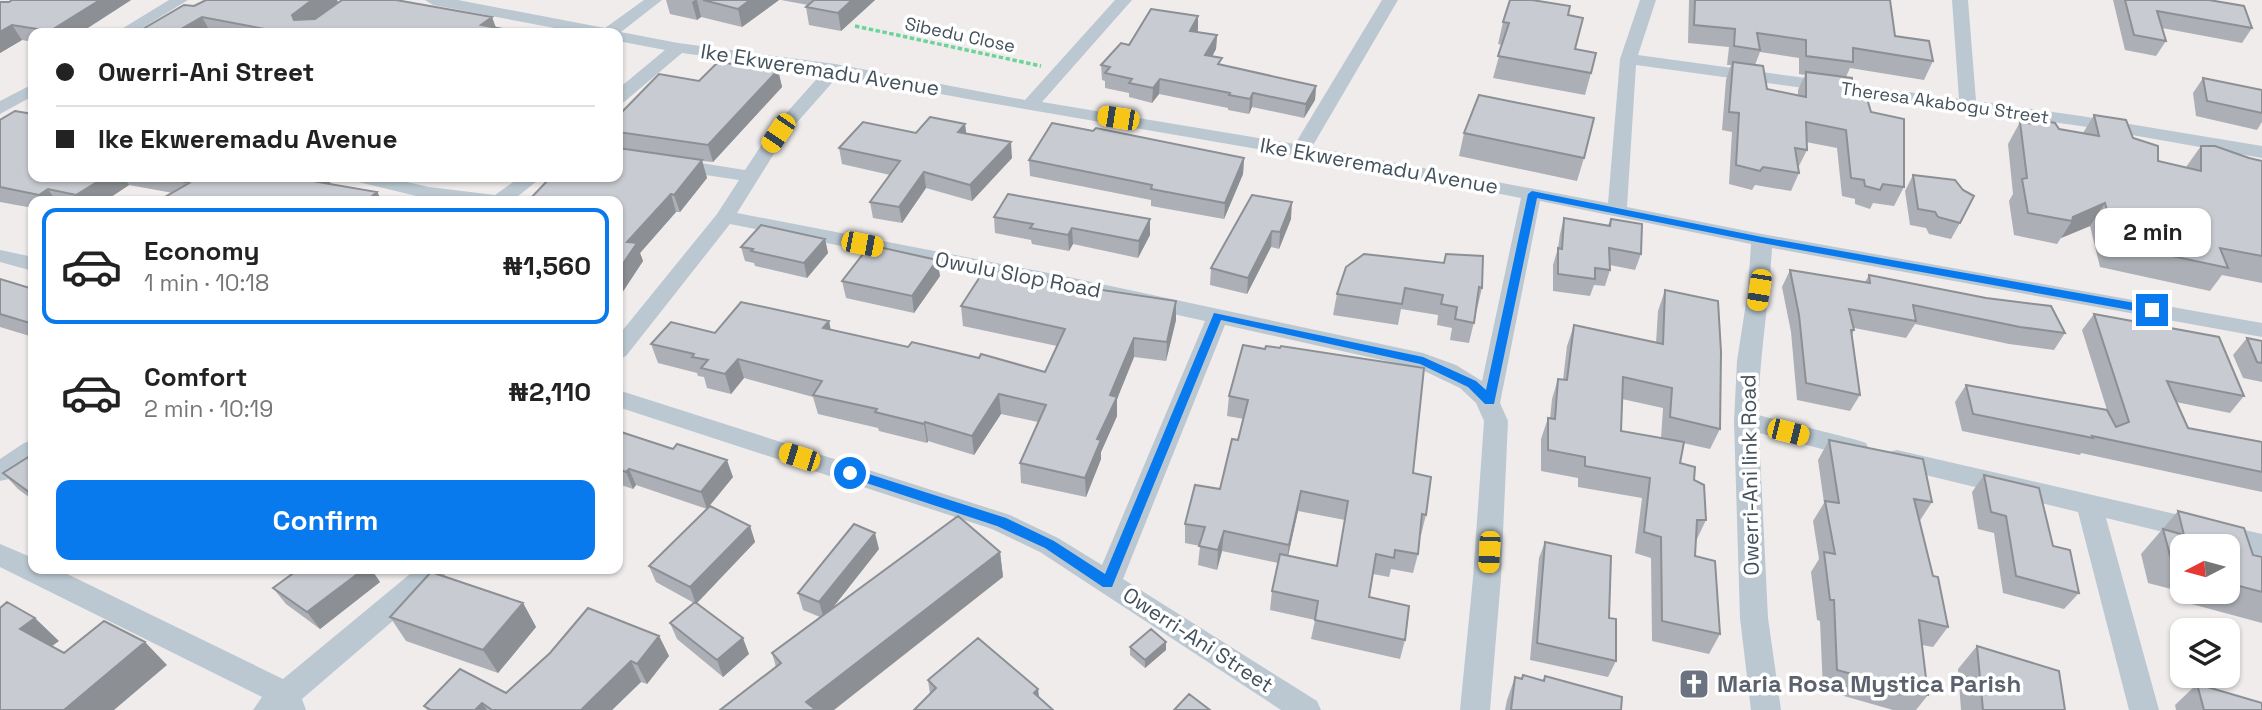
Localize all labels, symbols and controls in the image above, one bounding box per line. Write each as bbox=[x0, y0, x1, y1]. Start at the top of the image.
street label: Sibedu Close bbox=[903, 12, 1017, 57]
street label: Ike Ekweremadu Avenue bbox=[699, 37, 941, 102]
text: Owerri-Ani Street bbox=[98, 55, 314, 89]
street label: Theresa Akabogu Street bbox=[1840, 77, 2050, 128]
car bbox=[1096, 104, 1141, 132]
car bbox=[758, 110, 799, 156]
text: Ike Ekweremadu Avenue bbox=[98, 122, 397, 156]
street label: Ike Ekweremadu Avenue bbox=[1258, 131, 1500, 200]
callout: 2 min bbox=[2094, 208, 2210, 258]
text: 2 min bbox=[2123, 217, 2183, 247]
car bbox=[840, 230, 885, 258]
text: Economy bbox=[144, 234, 260, 268]
icon: car bbox=[60, 235, 123, 298]
street label: Owulu Slop Road bbox=[933, 245, 1103, 304]
text: ₦1,560 bbox=[502, 249, 591, 283]
text: 1 min · 10:18 bbox=[144, 268, 269, 298]
car bbox=[1746, 268, 1773, 312]
route end bbox=[2136, 294, 2168, 326]
text: Comfort bbox=[144, 360, 247, 394]
icon: car bbox=[60, 361, 123, 424]
street label: Owerri-Ani link Road bbox=[1734, 374, 1765, 576]
text: ₦2,110 bbox=[508, 375, 591, 409]
text: 2 min · 10:19 bbox=[144, 394, 273, 424]
car bbox=[1766, 417, 1811, 447]
car bbox=[776, 441, 823, 473]
route start bbox=[834, 457, 866, 489]
button: Confirm bbox=[56, 480, 595, 560]
car bbox=[1478, 530, 1501, 574]
north arrow bbox=[2170, 534, 2240, 604]
map controls bbox=[2170, 534, 2240, 688]
street label: Owerri-Ani Street bbox=[1118, 581, 1279, 698]
button: layers bbox=[2170, 618, 2240, 688]
church icon: Maria Rosa Mystica Parish bbox=[1677, 667, 1711, 701]
place label: Maria Rosa Mystica Parish bbox=[1717, 668, 2021, 699]

